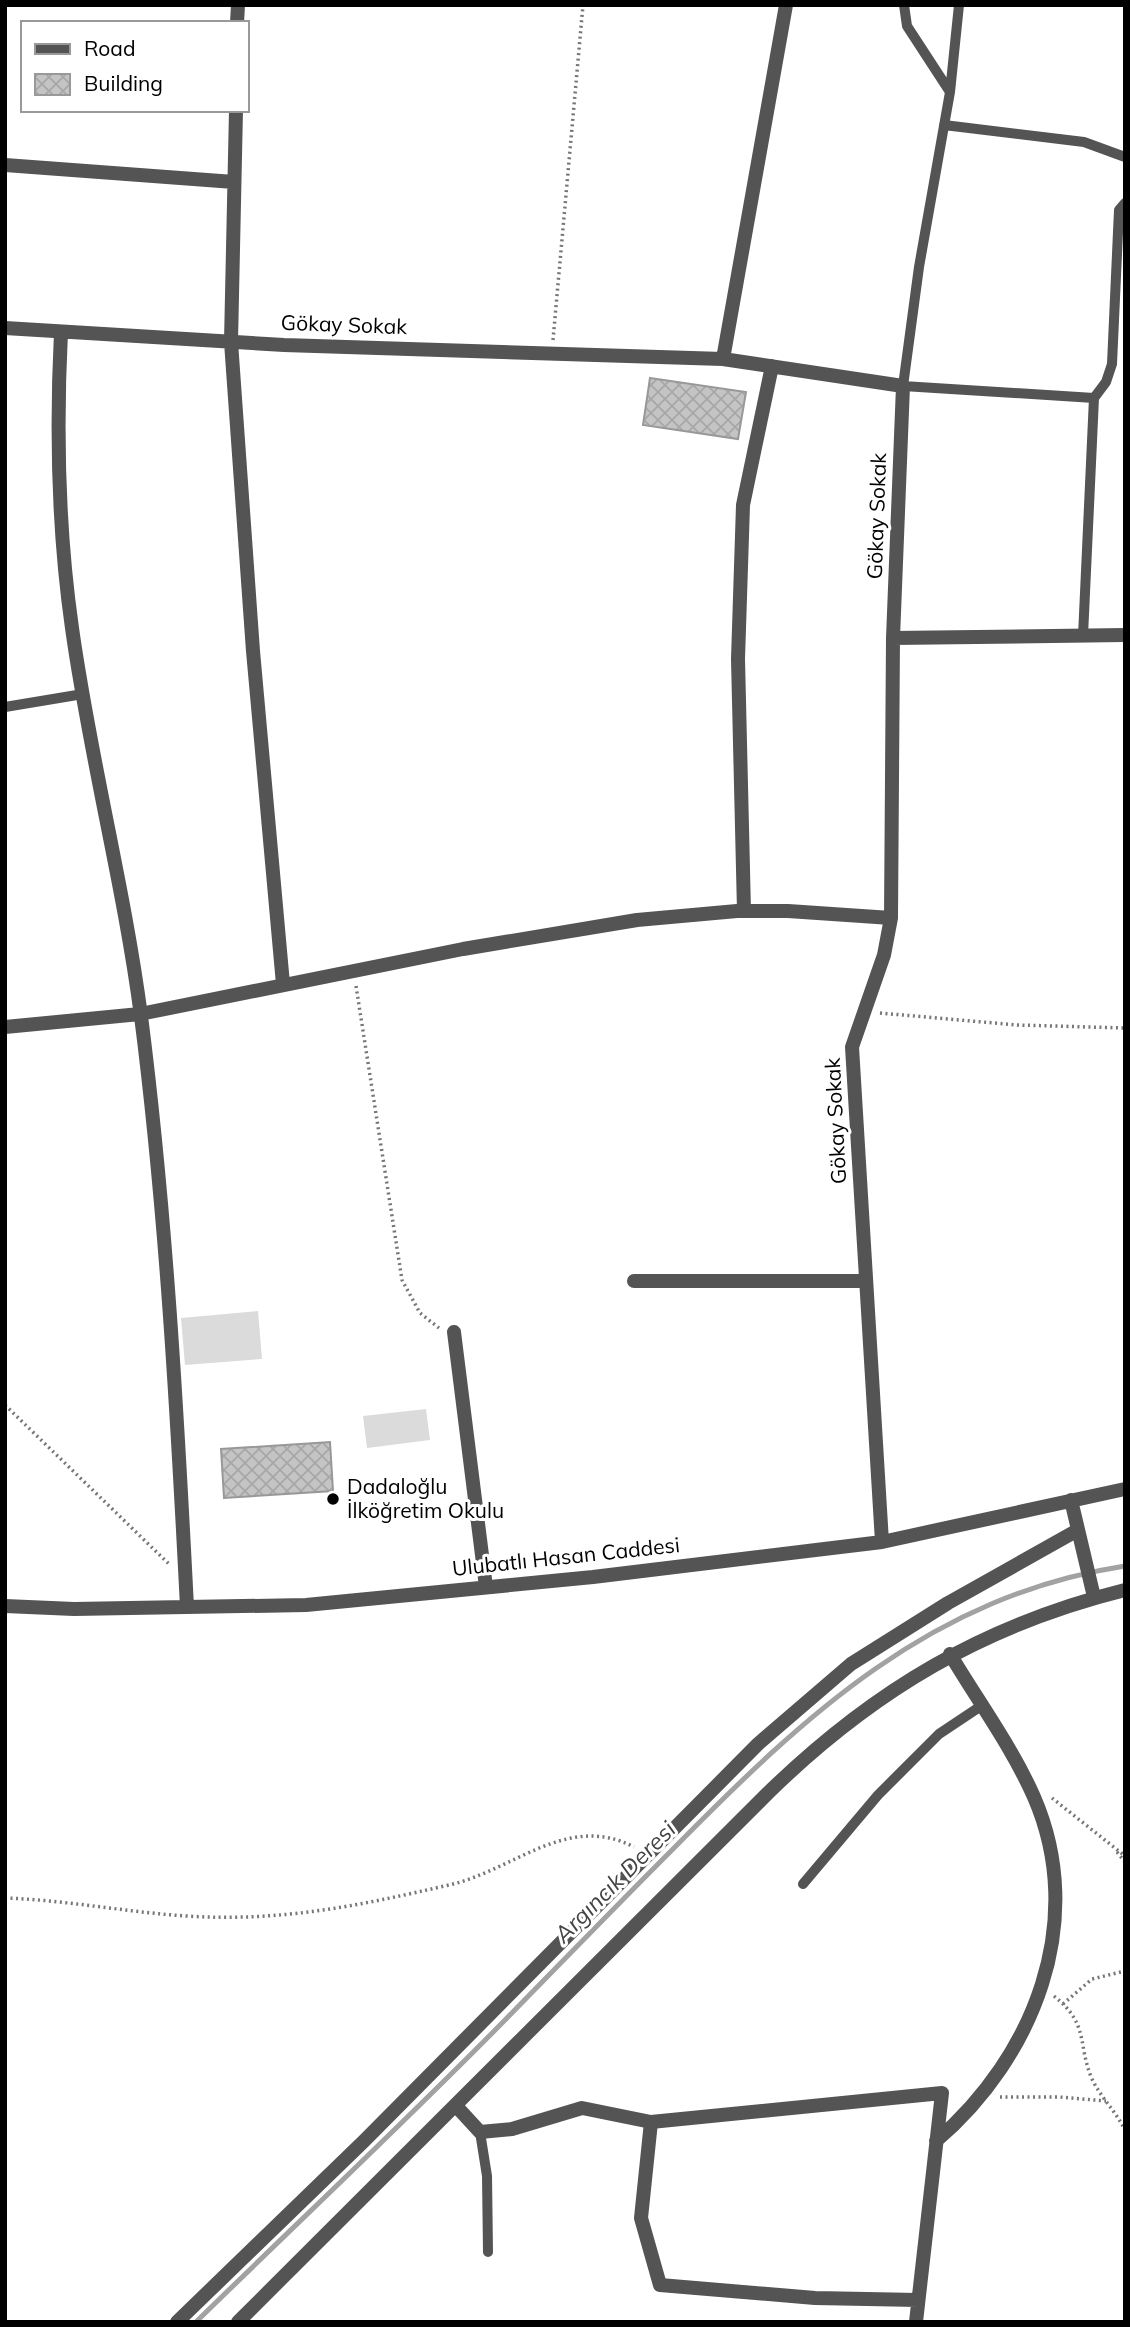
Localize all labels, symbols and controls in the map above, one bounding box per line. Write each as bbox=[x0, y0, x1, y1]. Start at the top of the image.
legend bbox=[21, 21, 248, 112]
text: Road bbox=[84, 35, 135, 61]
text: Building bbox=[84, 70, 163, 96]
street label: Gökay Sokak bbox=[280, 309, 408, 339]
street label: Gökay Sokak bbox=[861, 452, 891, 580]
street label: Gökay Sokak bbox=[819, 1057, 851, 1185]
place label: Dadaloğlu İlköğretim Okulu bbox=[347, 1473, 504, 1523]
marker: Dadaloğlu İlköğretim Okulu bbox=[325, 1491, 341, 1507]
street label: Ulubatlı Hasan Caddesi bbox=[451, 1531, 681, 1581]
water label: Argıncık Deresi bbox=[547, 1814, 682, 1949]

